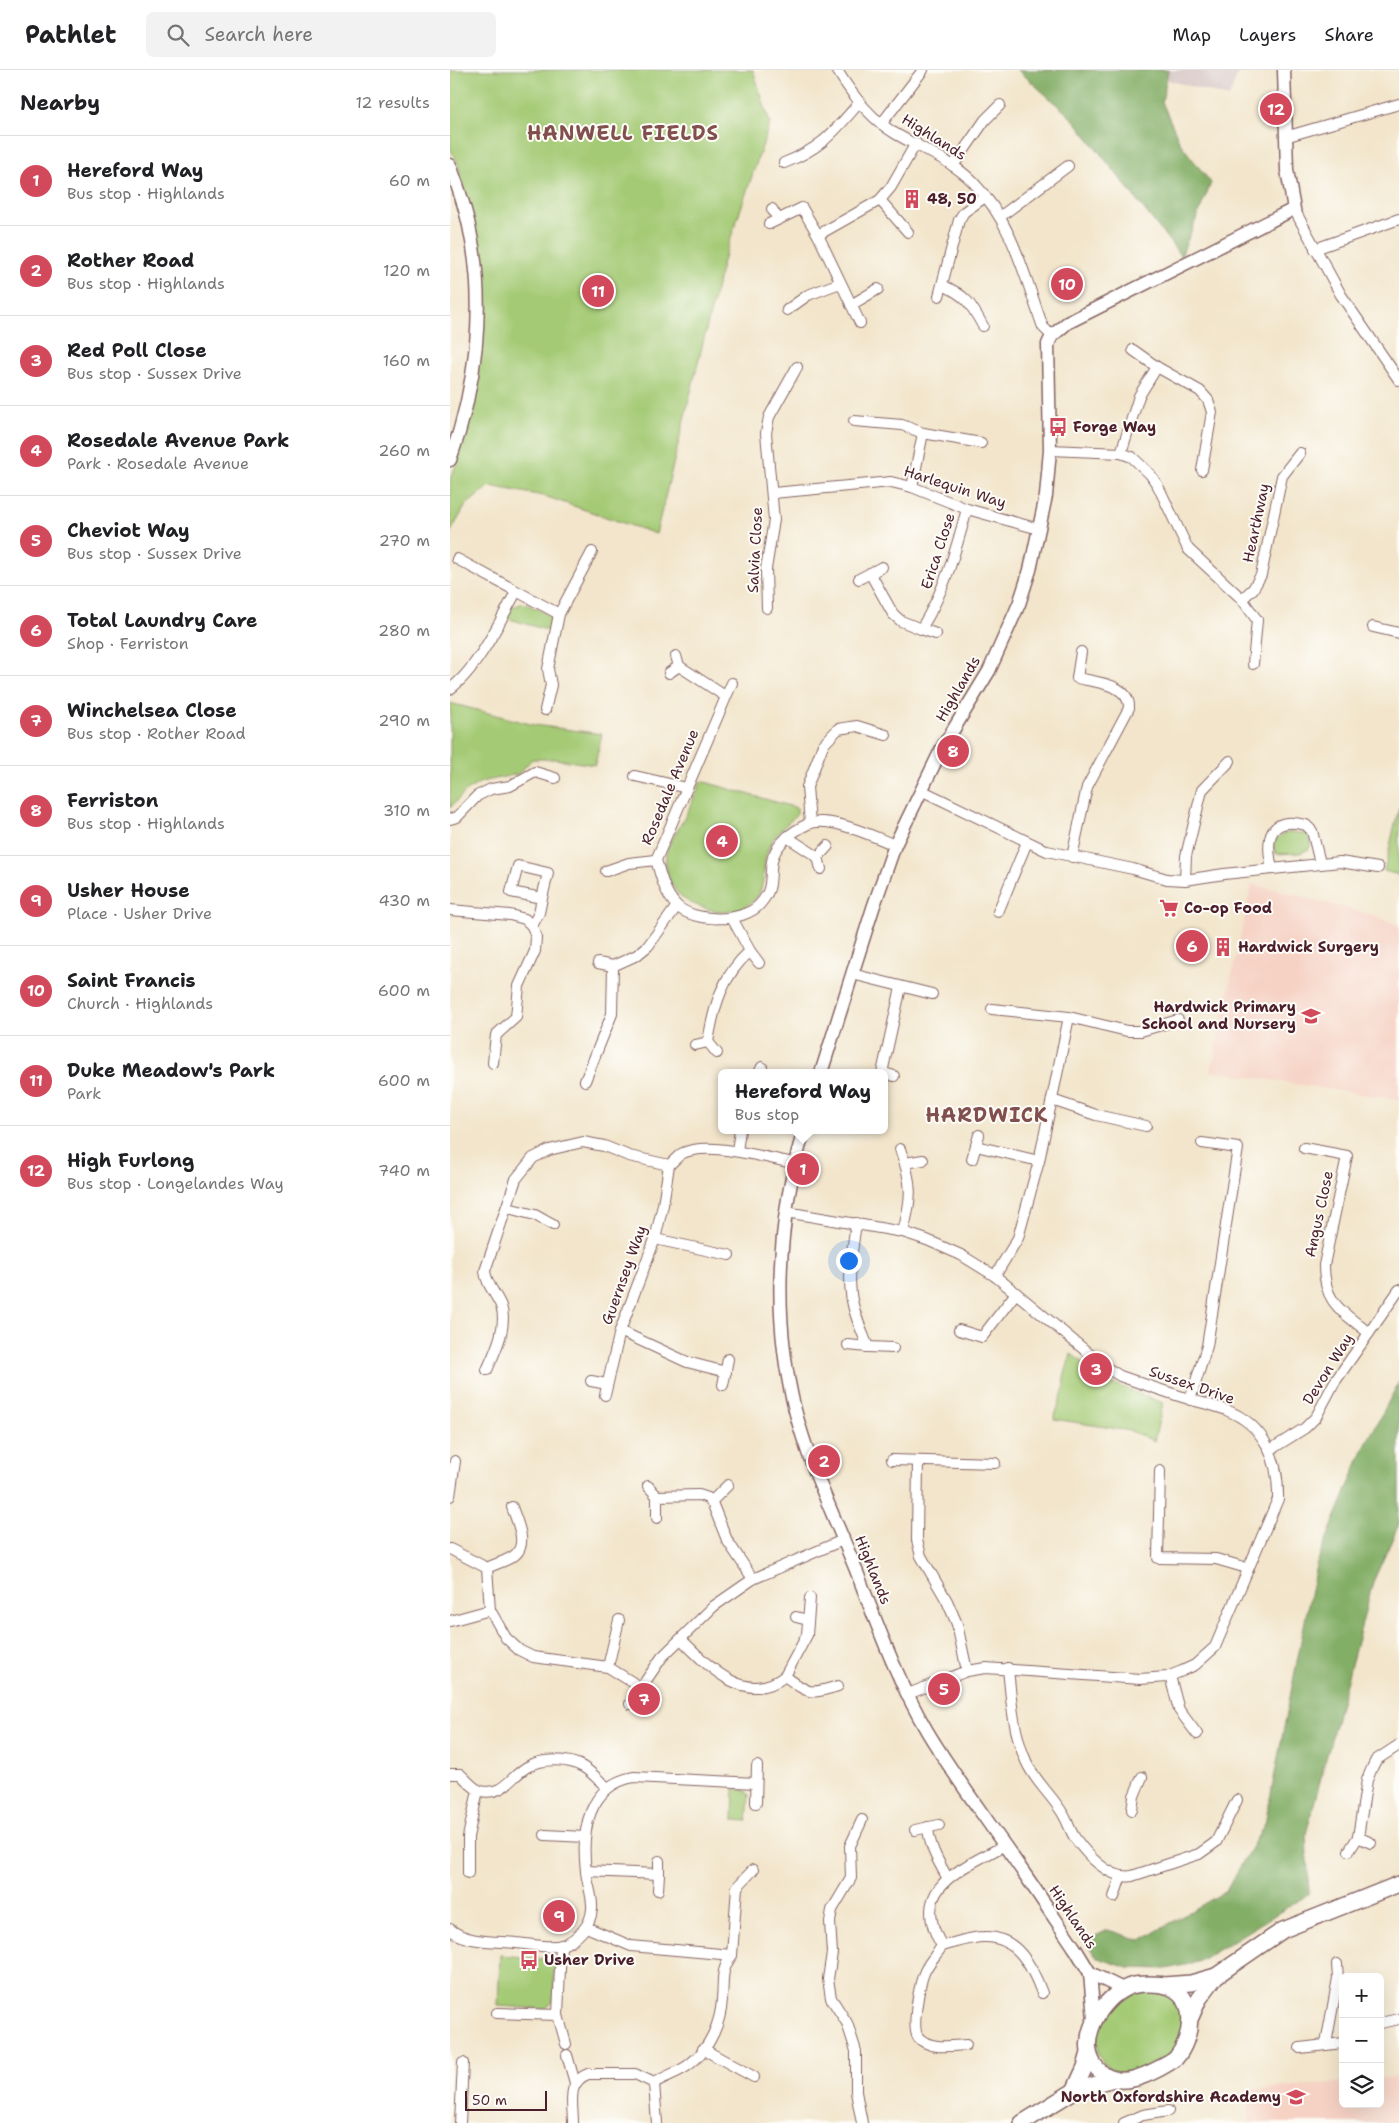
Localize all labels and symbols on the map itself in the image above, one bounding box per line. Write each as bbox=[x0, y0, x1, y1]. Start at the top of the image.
pin: 12 bbox=[1260, 90, 1292, 128]
street label: Highlands bbox=[898, 109, 970, 165]
district label: HANWELL FIELDS bbox=[527, 120, 719, 146]
building icon: 48, 50 bbox=[901, 188, 923, 210]
place label: 48, 50 bbox=[927, 189, 977, 209]
pin: 10 bbox=[1051, 265, 1083, 303]
pin: 11 bbox=[582, 272, 614, 310]
bus stop icon: Forge Way bbox=[1047, 416, 1069, 438]
place label: Forge Way bbox=[1073, 417, 1156, 437]
street label: Harlequin Way bbox=[901, 461, 1009, 513]
street label: Hearthway bbox=[1238, 481, 1274, 565]
street label: Salvia Close bbox=[743, 506, 767, 594]
street label: Erica Close bbox=[916, 510, 960, 592]
street label: Highlands bbox=[931, 652, 985, 726]
street label: Rosedale Avenue bbox=[637, 726, 703, 848]
pin: 8 bbox=[937, 732, 969, 770]
pin: 4 bbox=[706, 822, 738, 860]
supermarket icon: Co-op Food bbox=[1158, 897, 1180, 919]
place label: Co-op Food bbox=[1184, 898, 1272, 918]
pin: 6 bbox=[1176, 927, 1208, 965]
building icon: Hardwick Surgery bbox=[1212, 936, 1234, 958]
place label: Hardwick Surgery bbox=[1238, 937, 1379, 957]
place label: Hardwick Primary School and Nursery bbox=[1142, 997, 1296, 1034]
school or university icon: Hardwick Primary School and Nursery bbox=[1300, 1005, 1322, 1027]
district label: HARDWICK bbox=[926, 1102, 1048, 1128]
pin: 1 bbox=[787, 1150, 819, 1188]
street label: Angus Close bbox=[1300, 1169, 1338, 1259]
street label: Guernsey Way bbox=[597, 1222, 651, 1328]
your location bbox=[836, 1248, 862, 1274]
street label: Devon Way bbox=[1298, 1329, 1358, 1409]
pin: 3 bbox=[1080, 1350, 1112, 1388]
street label: Sussex Drive bbox=[1147, 1361, 1237, 1409]
pin: 2 bbox=[808, 1442, 840, 1480]
street label: Highlands bbox=[850, 1532, 896, 1608]
pin: 5 bbox=[928, 1670, 960, 1708]
pin: 7 bbox=[628, 1680, 660, 1718]
street label: Highlands bbox=[1044, 1881, 1102, 1953]
pin: 9 bbox=[543, 1897, 575, 1935]
bus stop icon: Usher Drive bbox=[518, 1949, 540, 1971]
place label: Usher Drive bbox=[544, 1950, 635, 1970]
school or university icon: North Oxfordshire Academy bbox=[1285, 2086, 1307, 2108]
place label: North Oxfordshire Academy bbox=[1061, 2087, 1281, 2107]
scale bar bbox=[465, 2088, 548, 2111]

